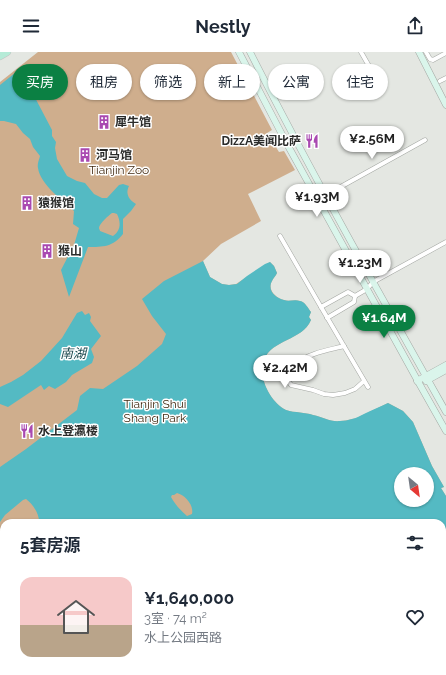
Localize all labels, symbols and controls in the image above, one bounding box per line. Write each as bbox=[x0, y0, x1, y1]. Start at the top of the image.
icon: menu bbox=[20, 15, 42, 37]
icon: share bbox=[404, 15, 426, 37]
text: Nestly bbox=[195, 16, 251, 37]
chip: 买房 bbox=[12, 64, 68, 100]
chip: 租房 bbox=[76, 64, 132, 100]
chip: 筛选 bbox=[140, 64, 196, 100]
chip: 新上 bbox=[204, 64, 260, 100]
chip: 公寓 bbox=[268, 64, 324, 100]
chip: 住宅 bbox=[332, 64, 388, 100]
building icon: 犀牛馆 bbox=[96, 114, 112, 130]
place label: 犀牛馆 bbox=[115, 115, 151, 129]
pin: ¥2.56M bbox=[339, 126, 405, 160]
text: ¥2.56M bbox=[349, 131, 395, 146]
restaurant icon: DizzA美闻比萨 bbox=[304, 133, 320, 149]
place label: DizzA美闻比萨 bbox=[221, 134, 301, 148]
building icon: 河马馆 bbox=[77, 147, 93, 163]
place label: 河马馆 bbox=[96, 148, 132, 162]
park label: Tianjin Zoo bbox=[89, 163, 149, 177]
pin: ¥1.93M bbox=[284, 184, 350, 218]
text: ¥1.93M bbox=[295, 189, 339, 204]
building icon: 猿猴馆 bbox=[19, 195, 35, 211]
place label: 猿猴馆 bbox=[38, 196, 74, 210]
building icon: 猴山 bbox=[39, 243, 55, 259]
place label: 猴山 bbox=[58, 244, 82, 258]
pin: ¥1.23M bbox=[327, 250, 393, 284]
text: ¥1.23M bbox=[338, 255, 382, 270]
pin: ¥1.64M bbox=[351, 305, 417, 339]
text: ¥1.64M bbox=[361, 310, 407, 325]
water label: 南湖 bbox=[60, 346, 88, 361]
pin: ¥2.42M bbox=[252, 355, 318, 389]
text: ¥2.42M bbox=[262, 360, 308, 375]
park label: Tianjin Shui Shang Park bbox=[124, 397, 187, 425]
restaurant icon: 水上登瀛楼 bbox=[19, 423, 35, 439]
place label: 水上登瀛楼 bbox=[38, 424, 98, 438]
north arrow bbox=[394, 467, 434, 507]
map controls bbox=[394, 467, 434, 507]
icon: filters bbox=[404, 532, 426, 554]
text: 5套房源 bbox=[20, 535, 80, 555]
text: ¥1,640,000 bbox=[144, 588, 234, 608]
icon: home bbox=[52, 593, 100, 641]
icon: heart bbox=[404, 606, 426, 628]
text: 3室 · 74 m² bbox=[144, 611, 207, 626]
text: 水上公园西路 bbox=[144, 630, 222, 645]

